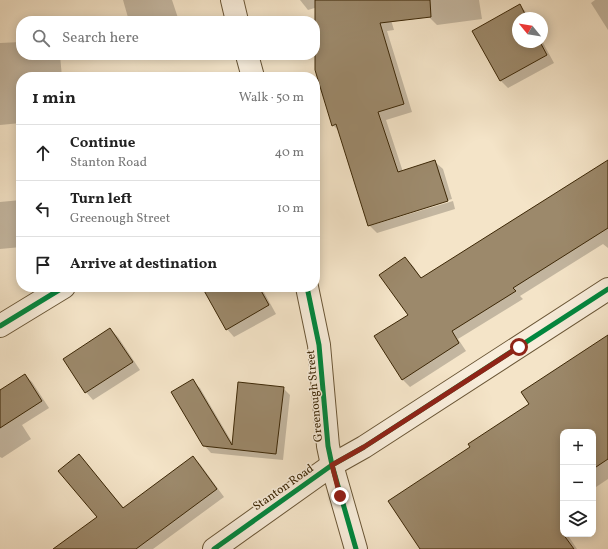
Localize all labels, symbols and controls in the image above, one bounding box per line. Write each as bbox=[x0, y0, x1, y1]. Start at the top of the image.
north arrow bbox=[512, 12, 548, 48]
search box bbox=[16, 16, 320, 60]
icon: search bbox=[30, 27, 52, 49]
text: Search here bbox=[62, 28, 139, 49]
text: 1 min bbox=[32, 87, 76, 110]
text: Walk · 50 m bbox=[239, 89, 304, 107]
text: Continue bbox=[70, 133, 135, 154]
icon: ahead bbox=[32, 142, 54, 164]
text: 40 m bbox=[275, 144, 304, 162]
text: Stanton Road bbox=[70, 154, 147, 172]
text: Turn left bbox=[70, 189, 132, 210]
icon: left bbox=[32, 198, 54, 220]
text: 10 m bbox=[277, 200, 304, 218]
text: Greenough Street bbox=[70, 210, 170, 228]
icon: arrive bbox=[32, 254, 54, 276]
text: Arrive at destination bbox=[70, 254, 217, 275]
route start bbox=[510, 338, 528, 356]
street label: Greenough Street bbox=[303, 349, 327, 443]
map controls bbox=[560, 429, 596, 537]
button: + bbox=[560, 429, 596, 465]
street label: Stanton Road bbox=[250, 461, 317, 515]
button: − bbox=[560, 465, 596, 501]
route end bbox=[331, 487, 349, 505]
button: layers bbox=[560, 501, 596, 537]

